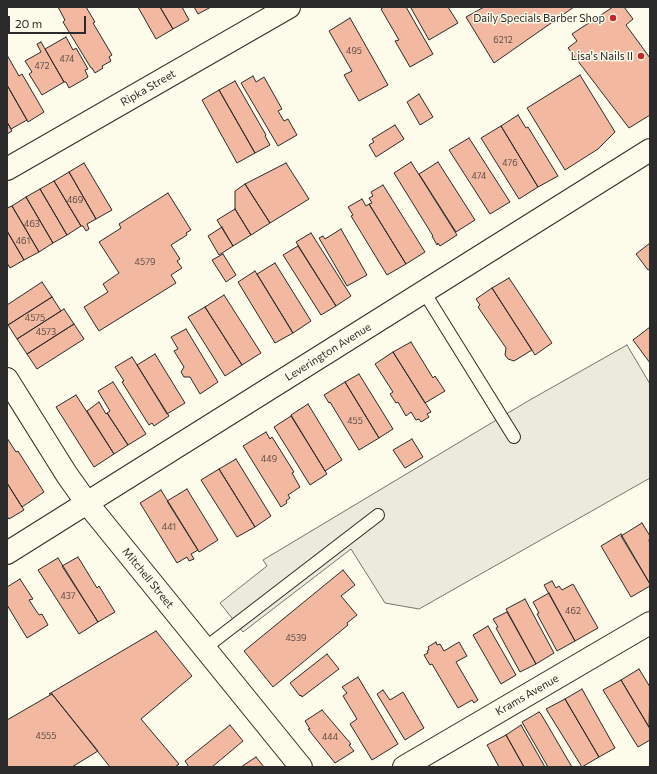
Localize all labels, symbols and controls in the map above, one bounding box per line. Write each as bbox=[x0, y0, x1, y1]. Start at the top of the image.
scale bar bbox=[10, 8, 88, 34]
place label: Daily Specials Barber Shop bbox=[473, 11, 605, 25]
marker: Daily Specials Barber Shop bbox=[608, 13, 618, 23]
text: 20 m bbox=[15, 16, 42, 30]
house number: 6212 bbox=[493, 35, 513, 45]
house number: 495 bbox=[346, 46, 362, 56]
place label: Lisa's Nails II bbox=[571, 49, 633, 63]
marker: Lisa's Nails II bbox=[636, 51, 646, 61]
house number: 474 bbox=[60, 54, 74, 64]
house number: 472 bbox=[35, 61, 49, 71]
street label: Ripka Street bbox=[118, 67, 178, 109]
house number: 476 bbox=[502, 158, 518, 168]
house number: 474 bbox=[472, 171, 486, 181]
house number: 469 bbox=[67, 195, 83, 205]
house number: 463 bbox=[24, 219, 40, 229]
house number: 461 bbox=[16, 236, 30, 246]
house number: 4579 bbox=[135, 257, 155, 267]
house number: 4575 bbox=[25, 313, 45, 323]
street label: Leverington Avenue bbox=[283, 320, 373, 384]
house number: 4573 bbox=[36, 327, 56, 337]
house number: 455 bbox=[347, 416, 363, 426]
house number: 449 bbox=[261, 454, 277, 464]
house number: 441 bbox=[162, 522, 176, 532]
street label: Mitchell Street bbox=[120, 545, 176, 611]
house number: 437 bbox=[60, 591, 76, 601]
house number: 462 bbox=[565, 606, 581, 616]
house number: 4539 bbox=[285, 633, 307, 643]
street label: Krams Avenue bbox=[493, 672, 561, 718]
house number: 4555 bbox=[36, 731, 56, 741]
house number: 444 bbox=[322, 732, 338, 742]

